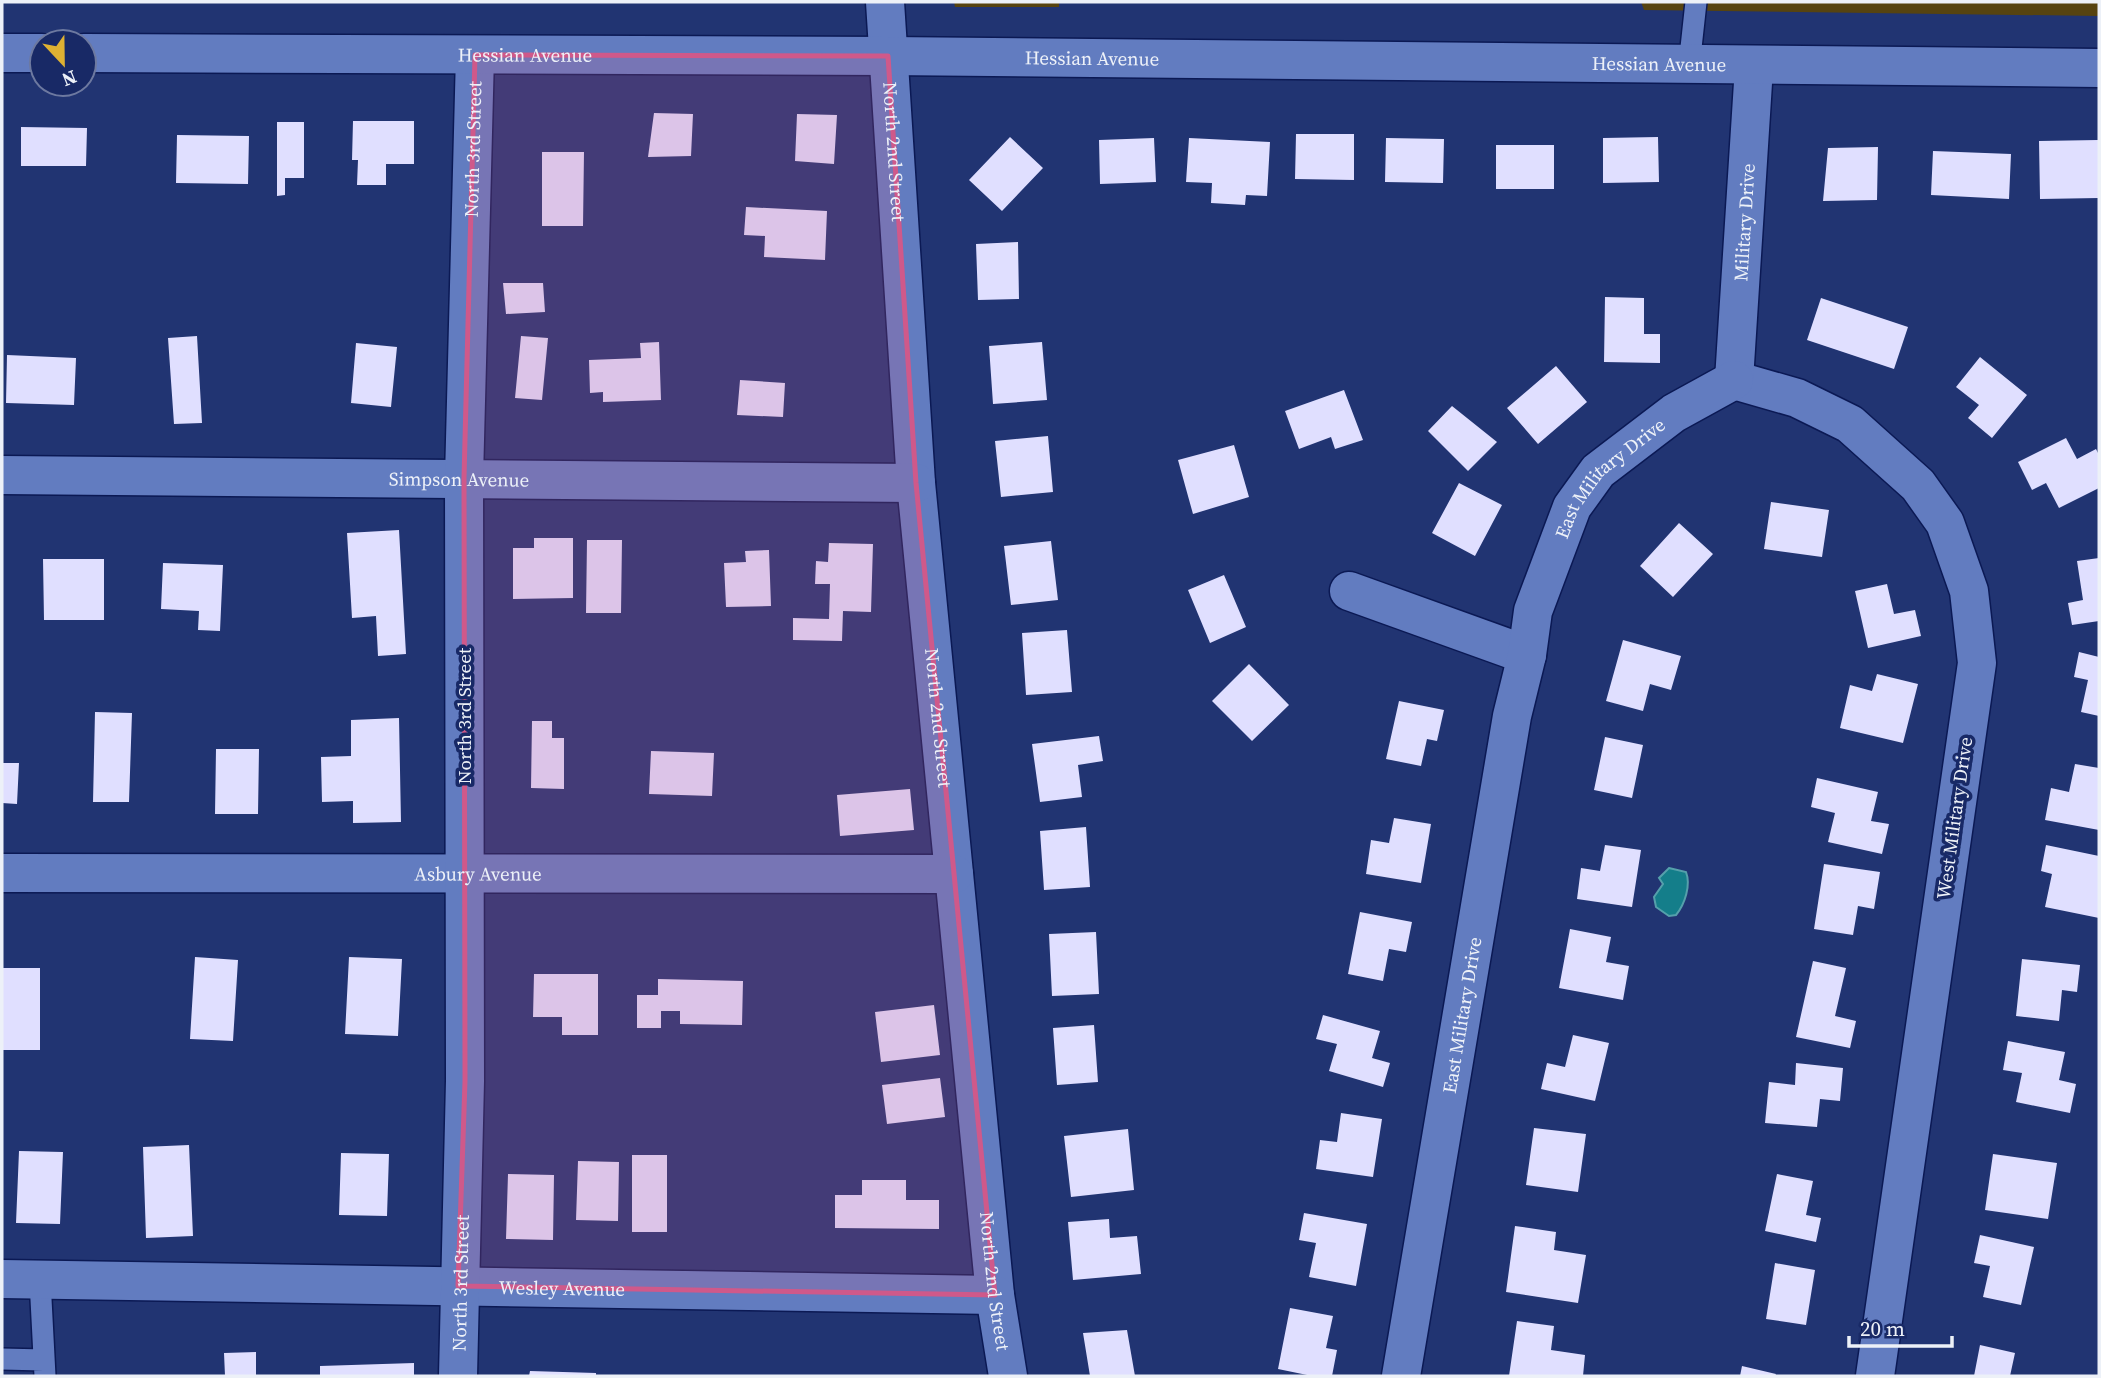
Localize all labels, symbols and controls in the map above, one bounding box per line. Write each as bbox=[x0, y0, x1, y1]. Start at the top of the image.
north arrow bbox=[28, 28, 98, 98]
street label: Hessian Avenue bbox=[458, 41, 592, 68]
street label: Hessian Avenue bbox=[1025, 44, 1159, 72]
street label: Hessian Avenue bbox=[1592, 50, 1726, 77]
text: N bbox=[58, 64, 81, 93]
street label: North 3rd Street bbox=[458, 80, 487, 218]
street label: North 2nd Street bbox=[877, 81, 912, 223]
street label: Military Drive bbox=[1727, 163, 1761, 282]
street label: East Military Drive bbox=[1548, 411, 1670, 542]
street label: Simpson Avenue bbox=[389, 465, 529, 493]
street label: North 3rd Street bbox=[451, 647, 477, 784]
street label: North 2nd Street bbox=[919, 647, 959, 790]
street label: West Military Drive bbox=[1930, 735, 1978, 901]
street label: Asbury Avenue bbox=[414, 860, 542, 887]
street label: East Military Drive bbox=[1436, 935, 1488, 1095]
street label: North 2nd Street bbox=[974, 1210, 1017, 1353]
street label: North 3rd Street bbox=[446, 1214, 475, 1352]
street label: Wesley Avenue bbox=[498, 1274, 625, 1302]
scale bar bbox=[1849, 1304, 1952, 1348]
text: 20 m bbox=[1860, 1314, 1905, 1343]

